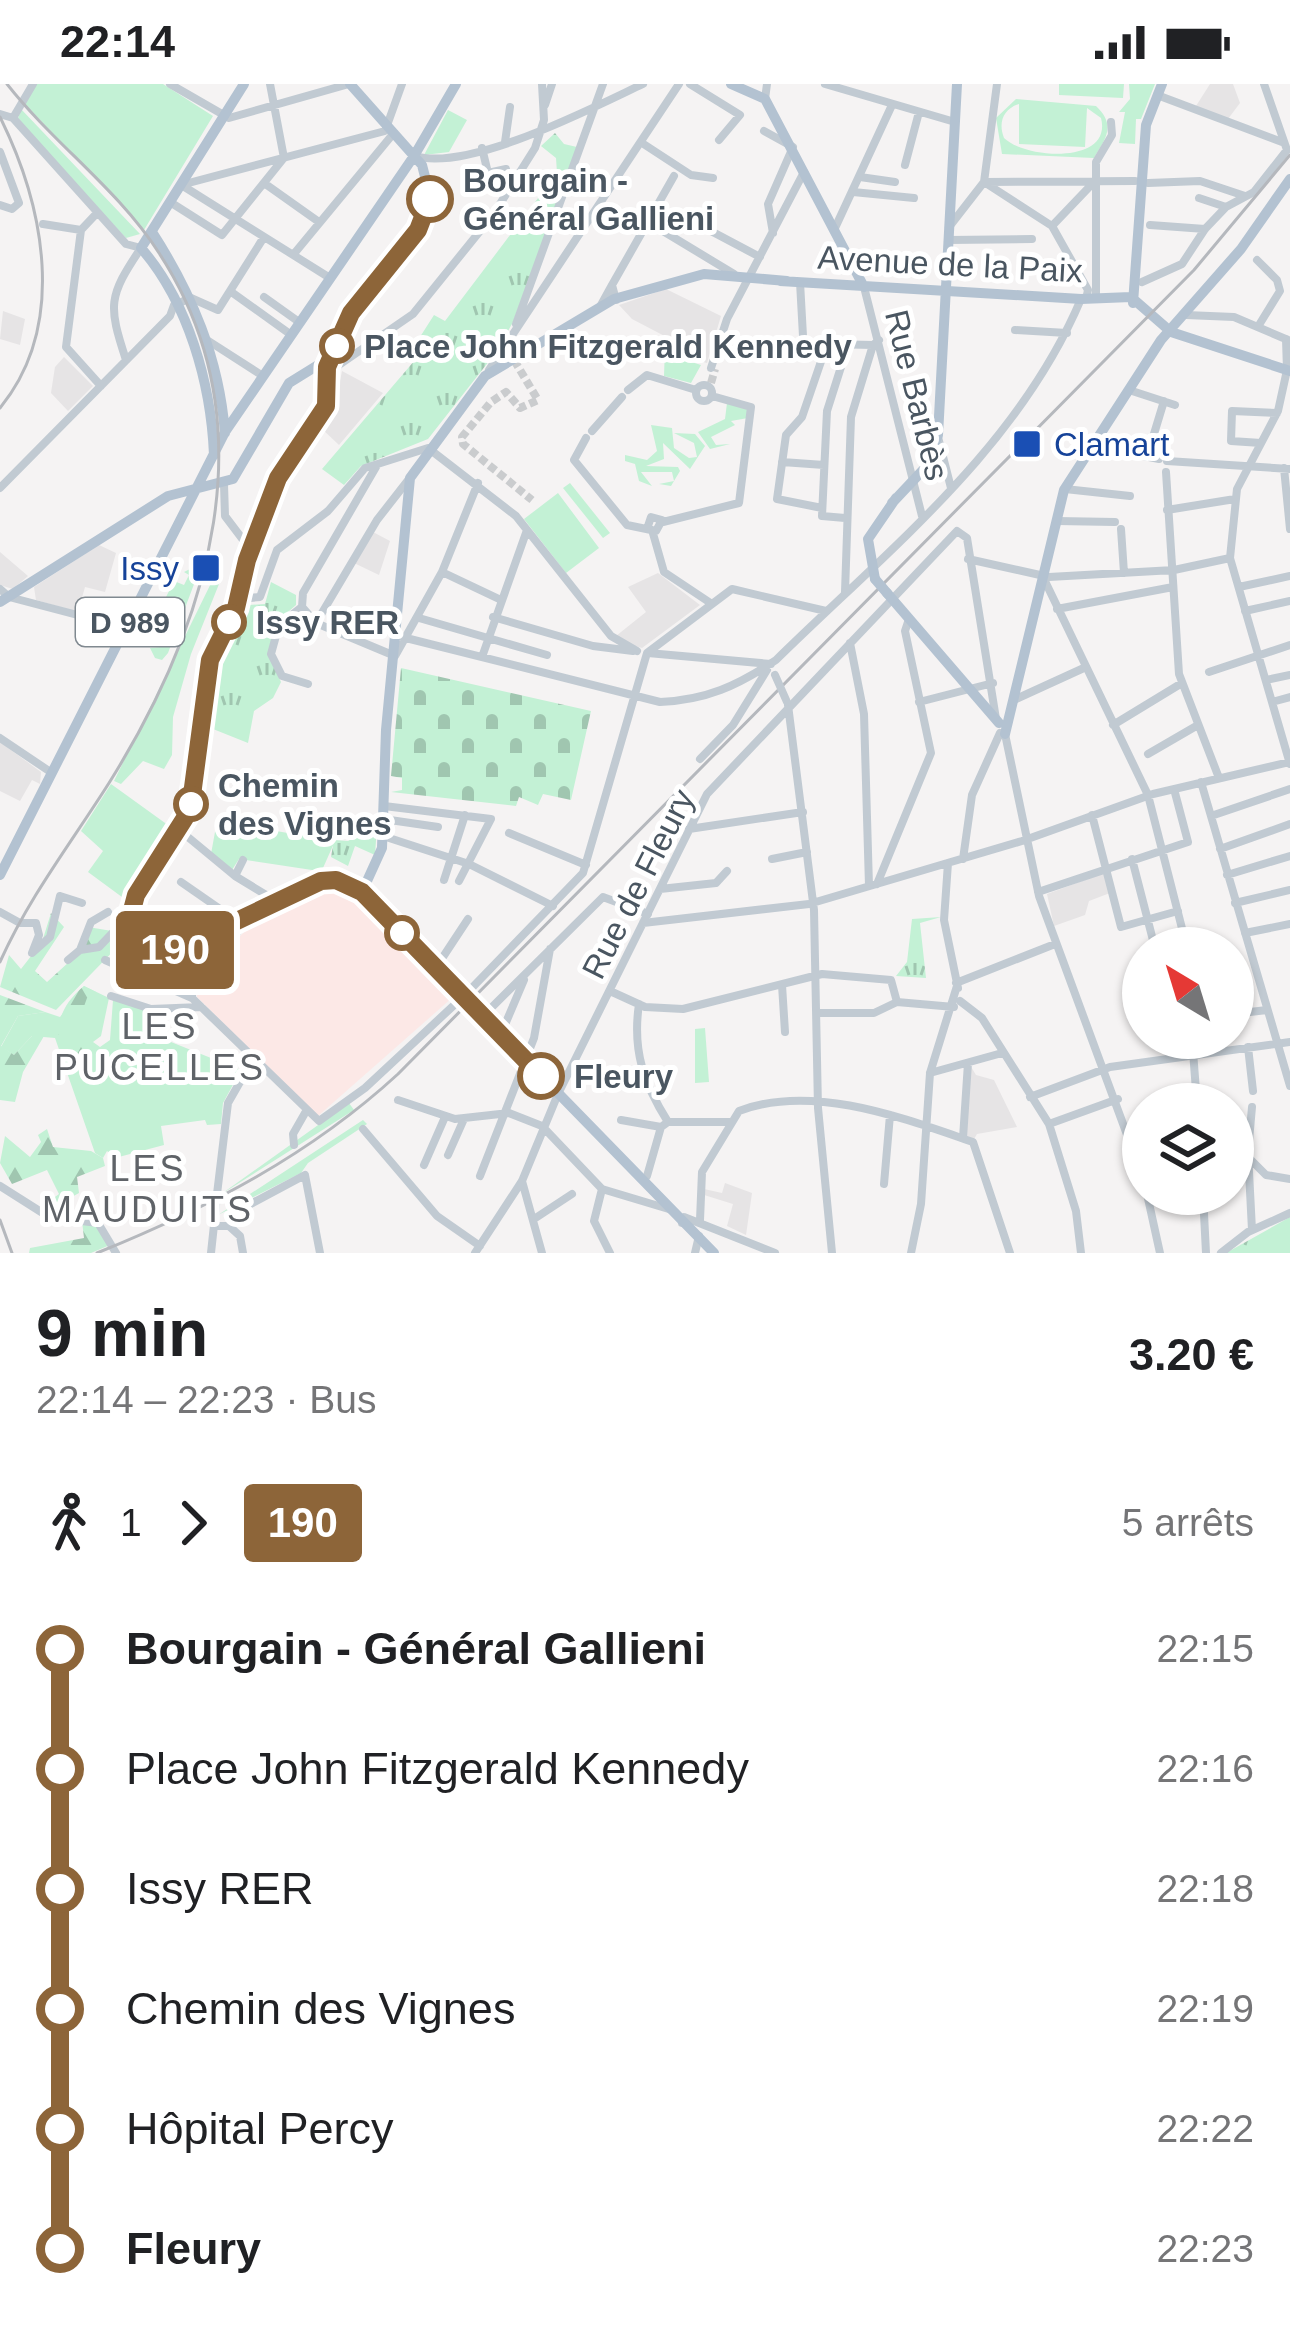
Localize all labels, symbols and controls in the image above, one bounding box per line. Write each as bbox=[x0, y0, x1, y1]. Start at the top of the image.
text: 22:14 bbox=[60, 16, 175, 67]
place label: Bourgain - Général Gallieni bbox=[463, 162, 714, 237]
marker: Bourgain - Général Gallieni bbox=[408, 177, 452, 221]
street label: Avenue de la Paix bbox=[817, 239, 1084, 289]
street label: Rue Barbès bbox=[878, 306, 956, 484]
place label: Place John Fitzgerald Kennedy bbox=[364, 328, 852, 365]
marker: Place John Fitzgerald Kennedy bbox=[321, 330, 353, 362]
place label: Clamart bbox=[1054, 426, 1170, 463]
marker: Clamart bbox=[1011, 428, 1043, 460]
place label: Issy bbox=[120, 550, 179, 587]
marker: Issy bbox=[190, 552, 222, 584]
road number: D 989 bbox=[76, 598, 184, 646]
place label: Issy RER bbox=[256, 604, 399, 641]
marker: Issy RER bbox=[213, 606, 245, 638]
place label: Chemin des Vignes bbox=[218, 767, 392, 842]
street label: Rue de Fleury bbox=[574, 783, 702, 985]
marker: Chemin des Vignes bbox=[175, 788, 207, 820]
line badge: 190 bbox=[106, 911, 244, 989]
unlabelled marker bbox=[386, 917, 418, 949]
text: 190 bbox=[140, 926, 210, 973]
north arrow bbox=[1122, 927, 1254, 1059]
map controls bbox=[1122, 927, 1254, 1215]
district label: LES PUCELLES bbox=[54, 1006, 266, 1088]
marker: Fleury bbox=[519, 1054, 563, 1098]
place label: Fleury bbox=[574, 1058, 674, 1095]
button: layers bbox=[1122, 1083, 1254, 1215]
district label: LES MAUDUITS bbox=[42, 1148, 254, 1230]
text: 9 min bbox=[36, 1296, 208, 1370]
text: 3.20 € bbox=[1129, 1329, 1254, 1380]
text: 22:14 – 22:23 · Bus bbox=[36, 1378, 376, 1421]
icon: walk bbox=[36, 1490, 102, 1556]
icon: forward bbox=[160, 1490, 226, 1556]
text: 190 bbox=[268, 1499, 338, 1546]
text: 1 bbox=[120, 1501, 142, 1544]
text: 5 arrêts bbox=[1122, 1501, 1254, 1544]
text: Bourgain - Général Gallieni bbox=[126, 1623, 706, 1674]
text: 22:15 bbox=[1156, 1627, 1254, 1670]
text: Place John Fitzgerald Kennedy bbox=[126, 1743, 749, 1794]
text: 22:16 bbox=[1156, 1747, 1254, 1790]
text: Issy RER bbox=[126, 1863, 314, 1914]
text: 22:18 bbox=[1156, 1867, 1254, 1910]
text: Chemin des Vignes bbox=[126, 1983, 515, 2034]
text: 22:19 bbox=[1156, 1987, 1254, 2030]
text: Hôpital Percy bbox=[126, 2103, 394, 2154]
text: 22:22 bbox=[1156, 2107, 1254, 2150]
text: Fleury bbox=[126, 2223, 261, 2274]
text: 22:23 bbox=[1156, 2227, 1254, 2270]

